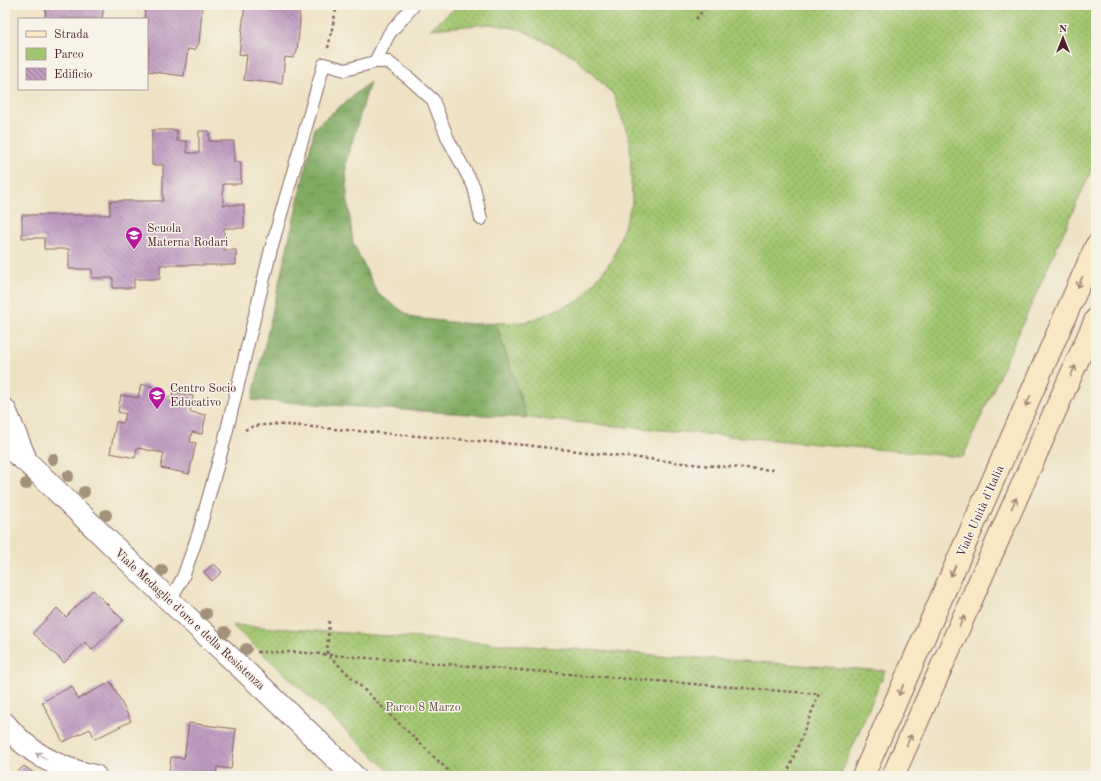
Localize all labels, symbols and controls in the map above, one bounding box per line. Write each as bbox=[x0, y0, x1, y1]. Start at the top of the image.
legend bbox=[18, 18, 148, 90]
north arrow bbox=[1043, 18, 1083, 58]
text: N bbox=[1059, 24, 1068, 35]
text: Strada bbox=[54, 29, 89, 41]
text: Parco bbox=[54, 49, 84, 61]
text: Edificio bbox=[54, 69, 93, 81]
place label: Scuola Materna Rodari bbox=[147, 223, 228, 249]
school or university icon: Scuola Materna Rodari bbox=[124, 225, 144, 250]
one-way arrow bbox=[1076, 275, 1083, 287]
one-way arrow bbox=[1070, 365, 1077, 377]
place label: Centro Socio Educativo bbox=[170, 383, 236, 409]
school or university icon: Centro Socio Educativo bbox=[147, 385, 167, 410]
one-way arrow bbox=[1024, 394, 1031, 406]
street label: Viale Unità d'Italia bbox=[955, 464, 1007, 559]
one-way arrow bbox=[1011, 497, 1019, 509]
street label: Viale Medaglie d'oro e della Resistenza bbox=[112, 547, 267, 693]
one-way arrow bbox=[949, 565, 956, 577]
one-way arrow bbox=[959, 616, 966, 628]
one-way arrow bbox=[897, 684, 904, 696]
park label: Parco 8 Marzo bbox=[385, 702, 461, 714]
one-way arrow bbox=[906, 735, 913, 747]
one-way arrow bbox=[35, 751, 47, 759]

